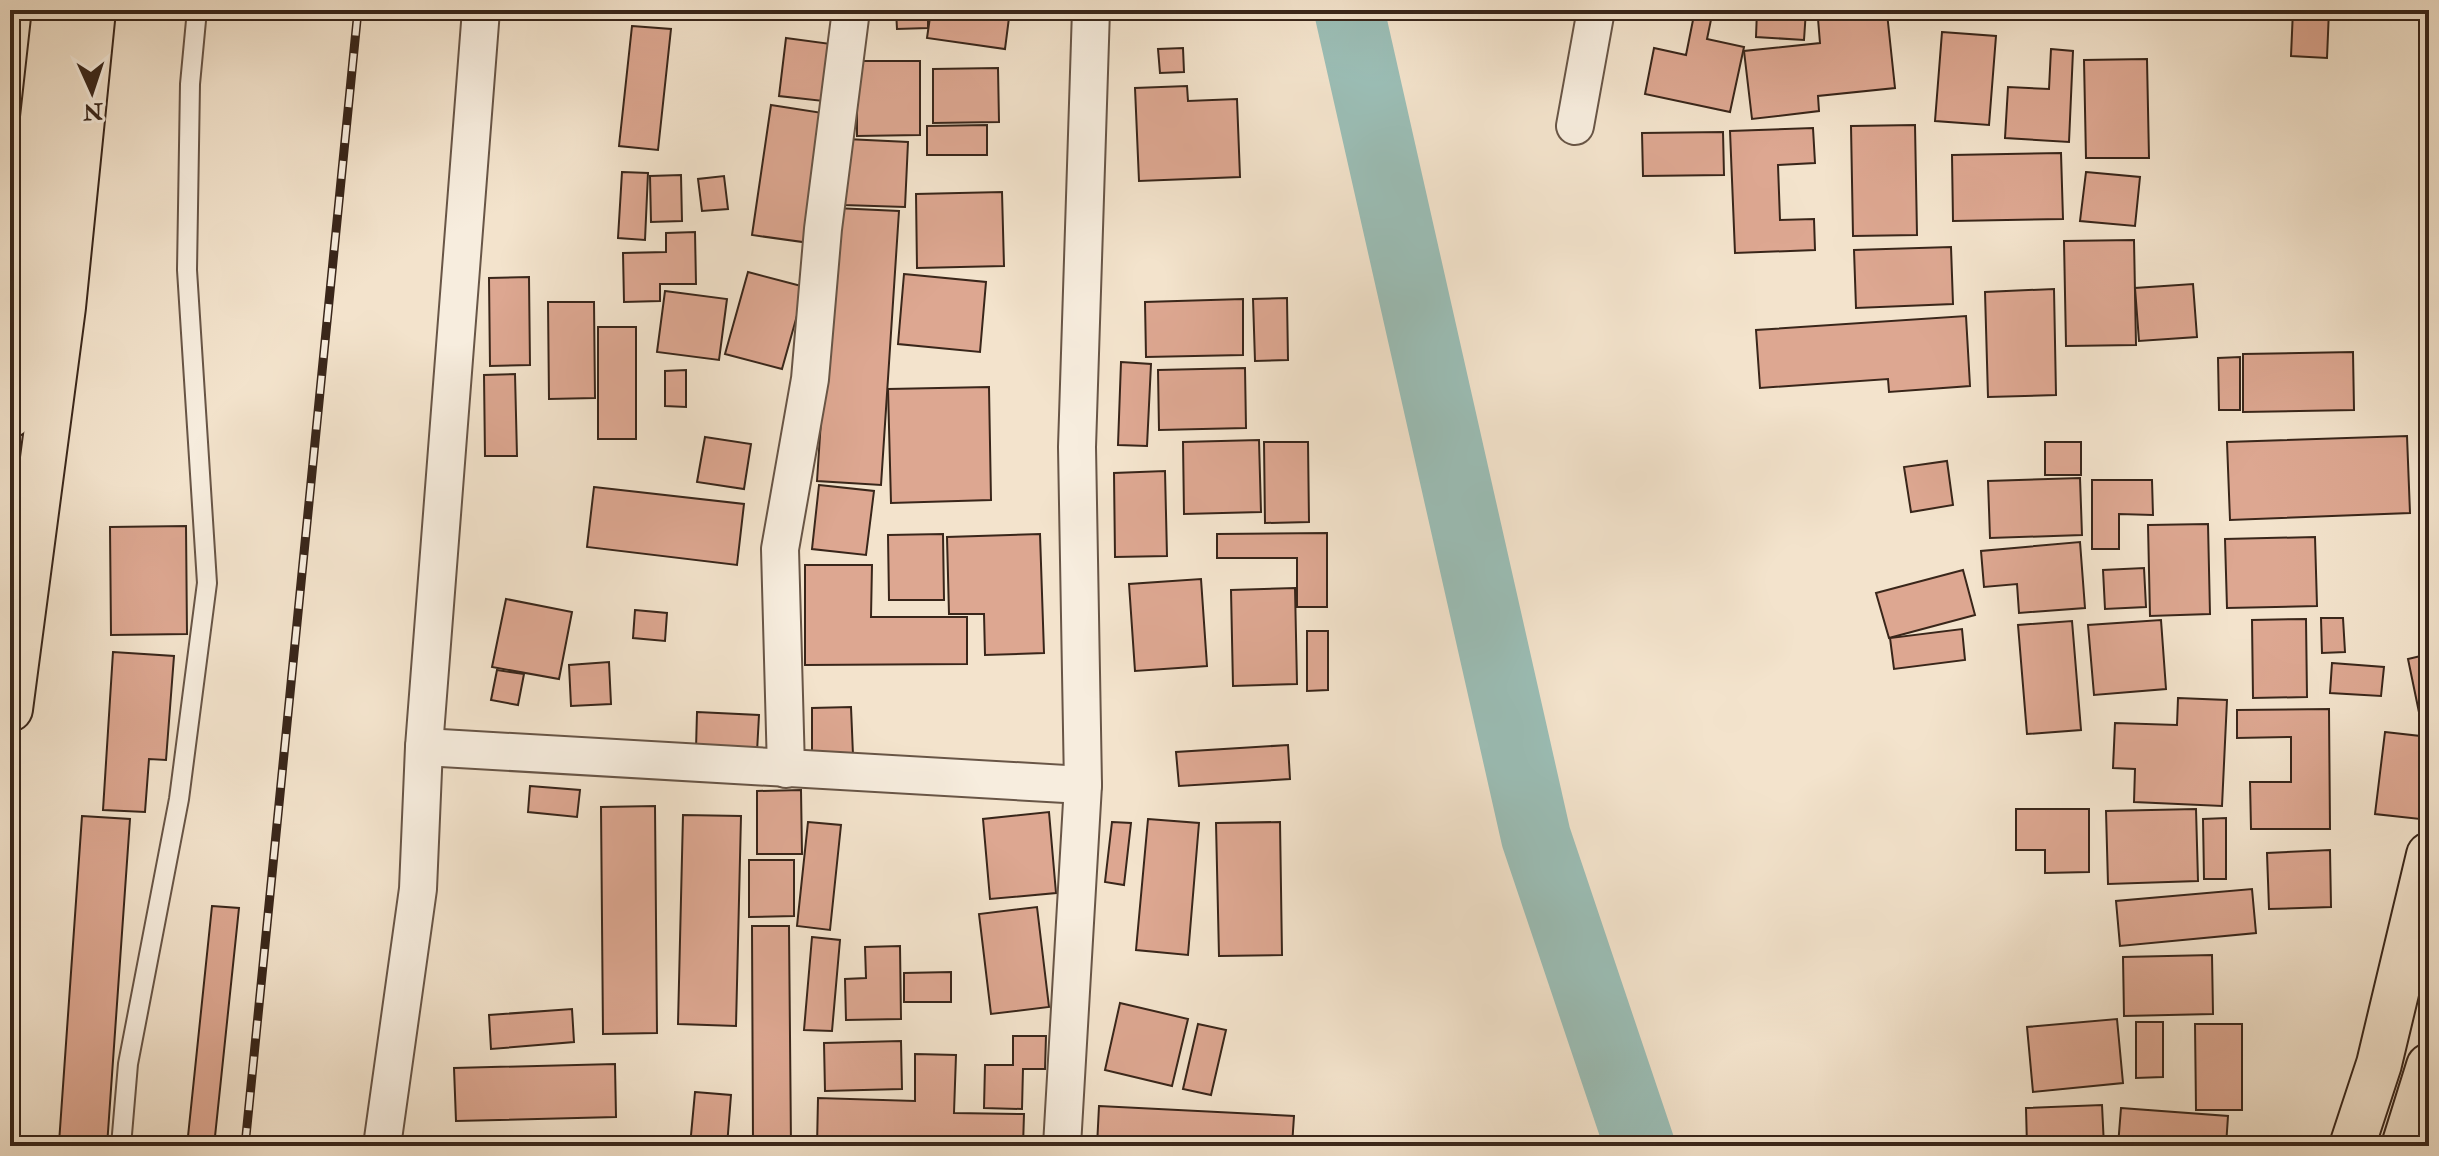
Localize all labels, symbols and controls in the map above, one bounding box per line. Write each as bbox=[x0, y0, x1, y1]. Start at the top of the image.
north arrow bbox=[52, 52, 132, 132]
text: N bbox=[82, 96, 105, 125]

